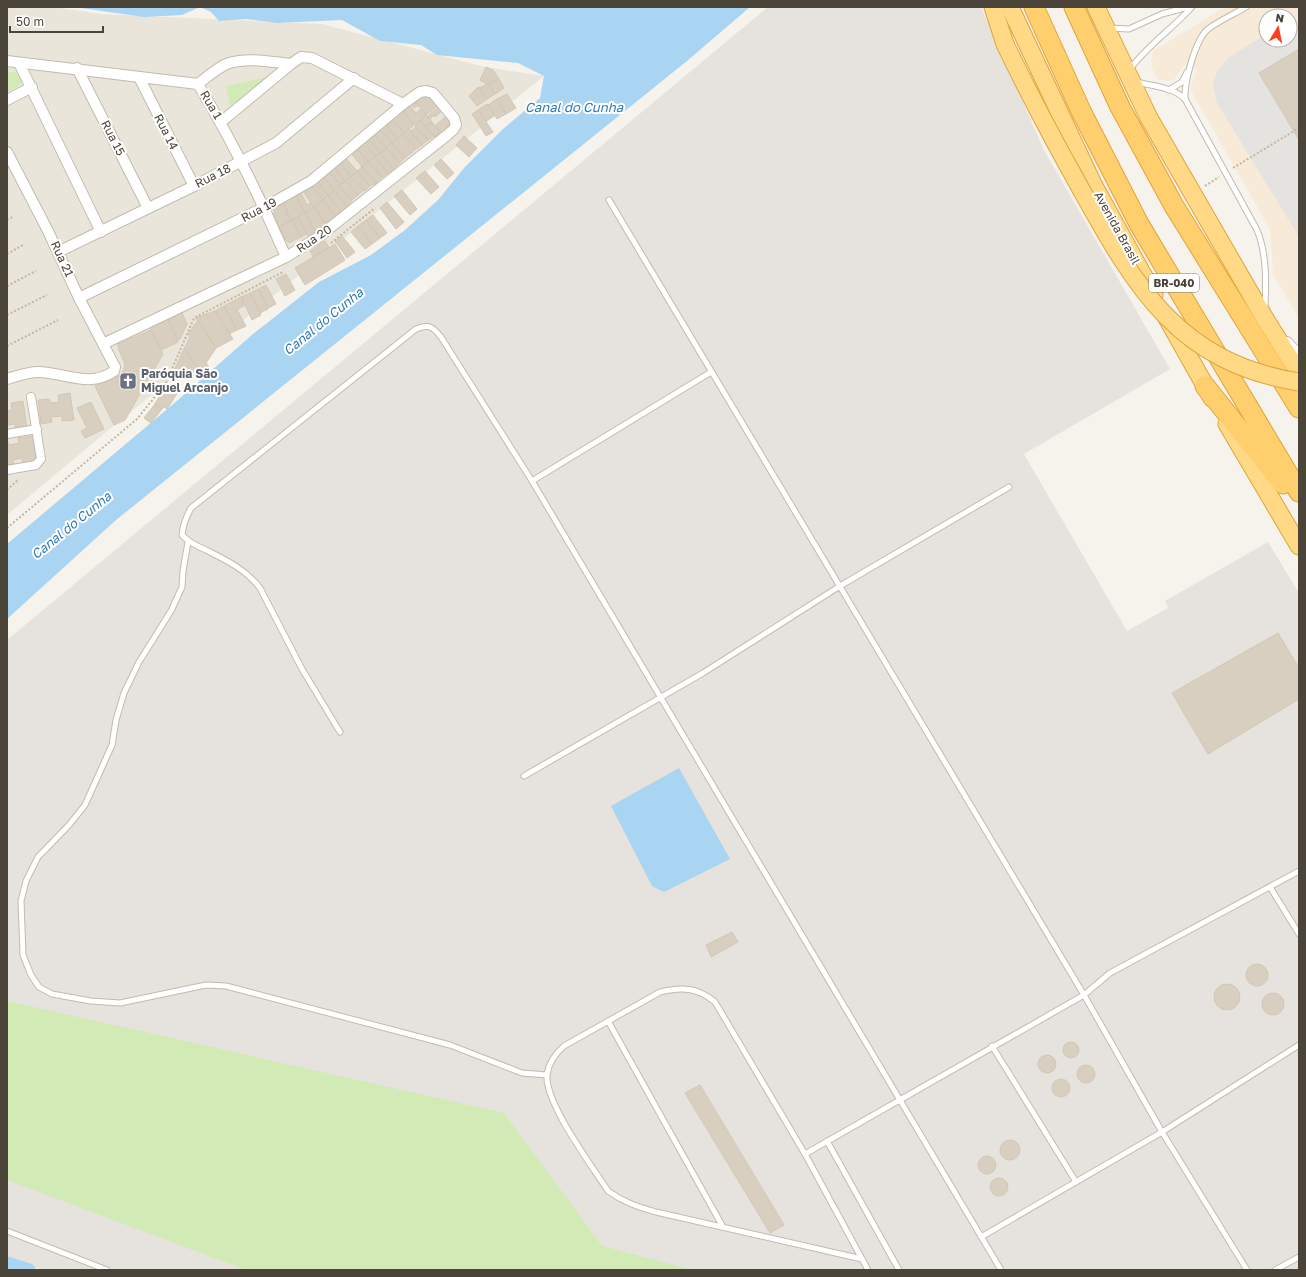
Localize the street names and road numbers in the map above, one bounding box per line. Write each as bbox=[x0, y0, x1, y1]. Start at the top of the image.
street label: Rua 1 bbox=[197, 88, 226, 122]
street label: Rua 14 bbox=[151, 111, 182, 152]
street label: Rua 15 bbox=[98, 118, 129, 158]
street label: Rua 18 bbox=[192, 160, 233, 191]
street label: Avenida Brasil bbox=[1091, 189, 1144, 267]
street label: Rua 19 bbox=[238, 194, 279, 225]
street label: Rua 20 bbox=[293, 221, 334, 256]
street label: Rua 21 bbox=[48, 239, 77, 279]
road number: BR-040 bbox=[1149, 274, 1199, 292]

